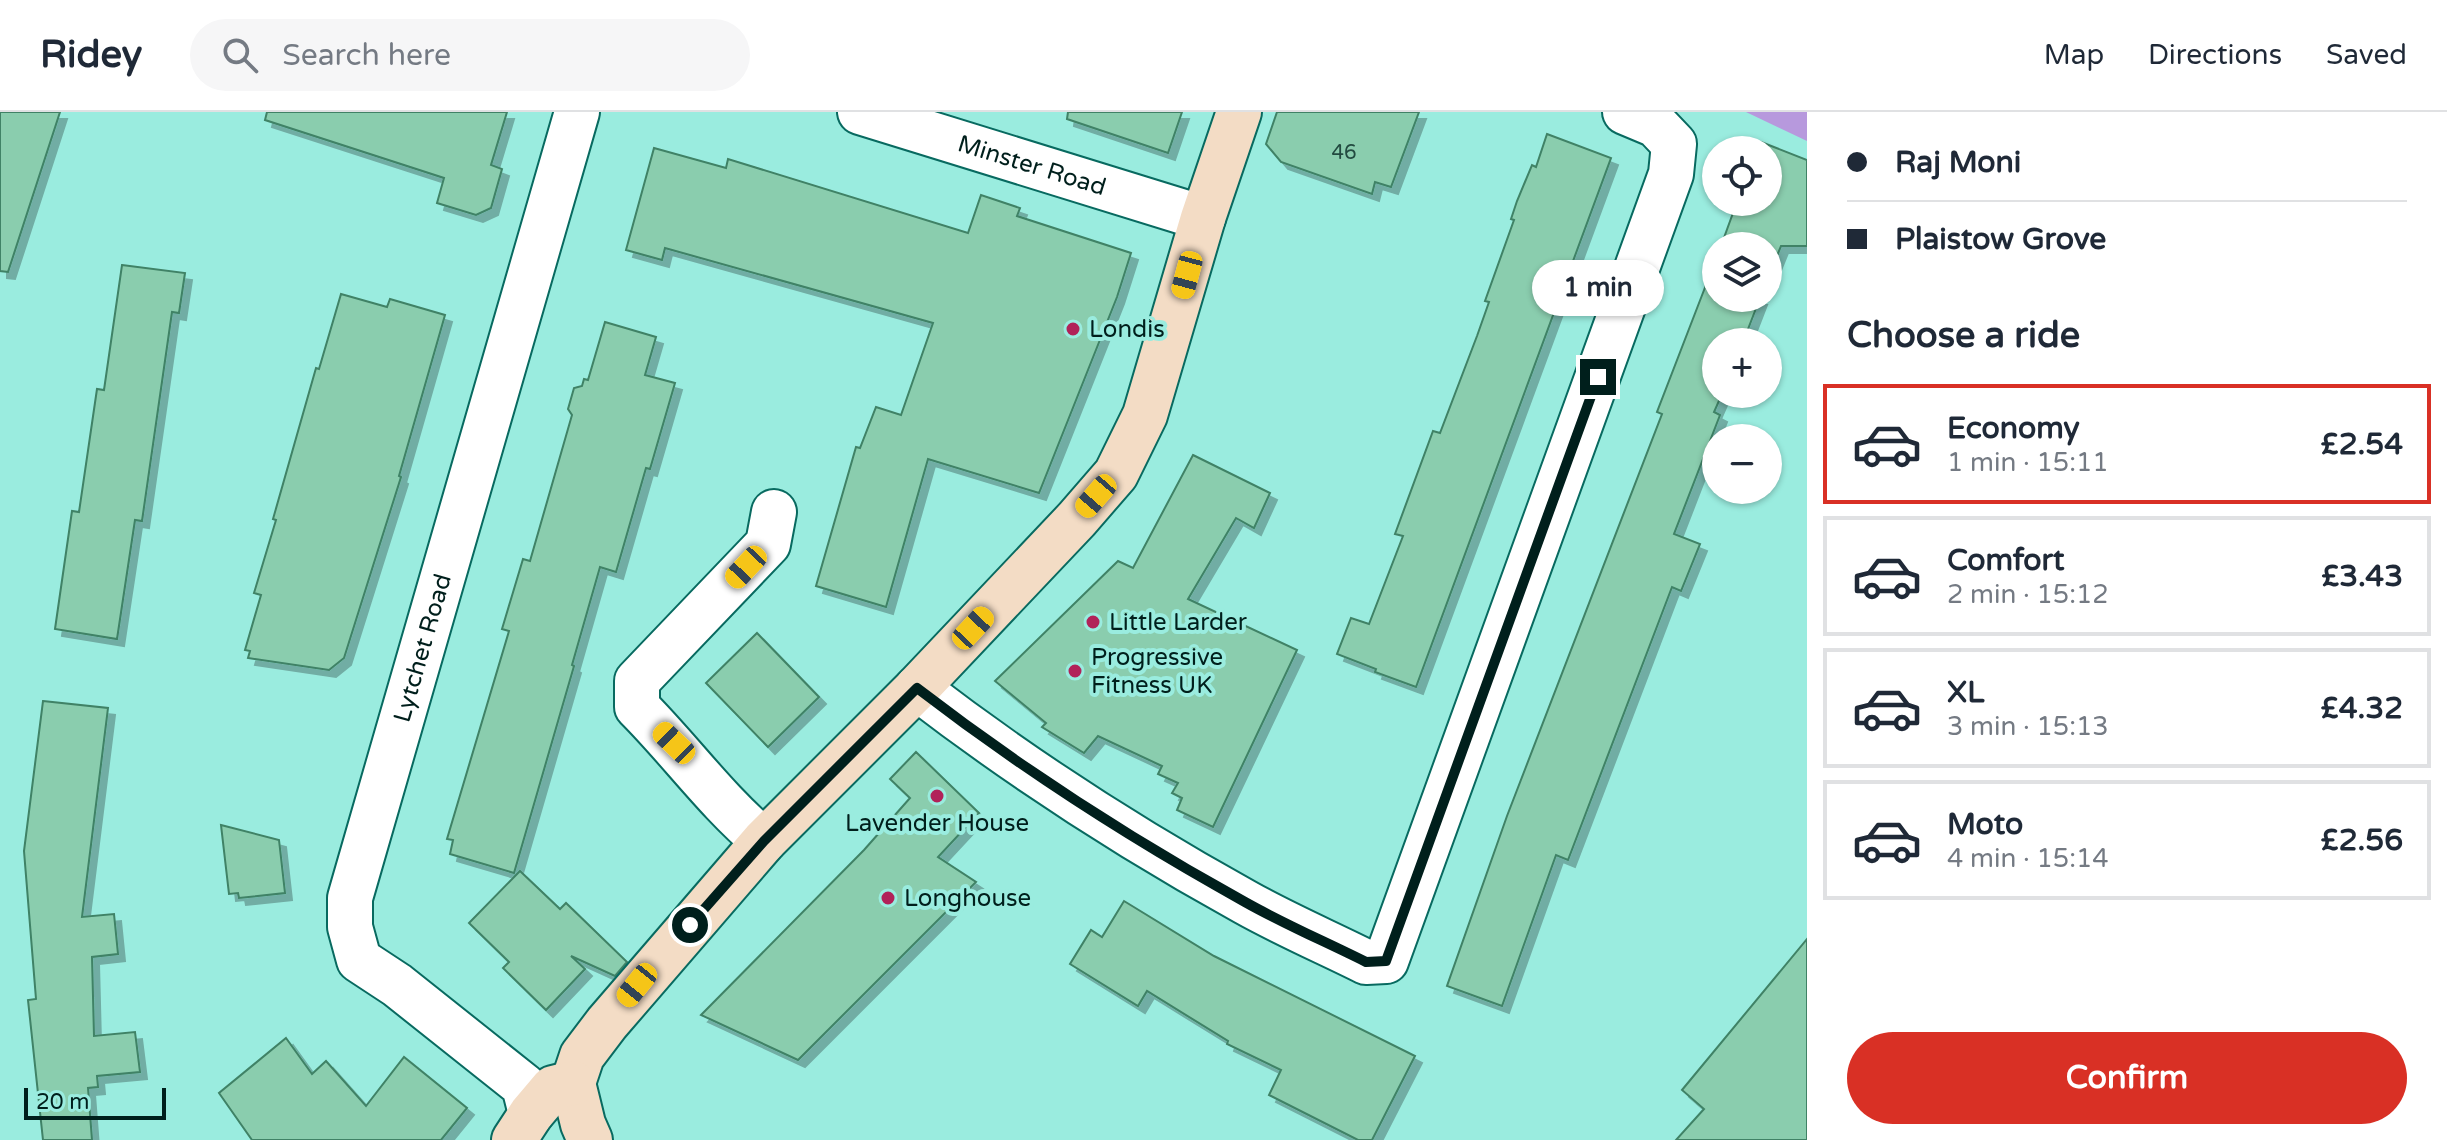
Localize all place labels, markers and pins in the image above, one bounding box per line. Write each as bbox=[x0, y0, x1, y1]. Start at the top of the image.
place label: Londis bbox=[1089, 315, 1165, 344]
marker: Londis bbox=[1064, 320, 1082, 338]
place label: Little Larder bbox=[1109, 608, 1248, 637]
marker: Little Larder bbox=[1084, 613, 1102, 631]
place label: Progressive Fitness UK bbox=[1091, 643, 1223, 700]
marker: Progressive Fitness UK bbox=[1066, 662, 1084, 680]
marker: Lavender House bbox=[928, 787, 946, 805]
place label: Lavender House bbox=[845, 809, 1029, 838]
place label: Longhouse bbox=[904, 884, 1031, 913]
marker: Longhouse bbox=[879, 889, 897, 907]

